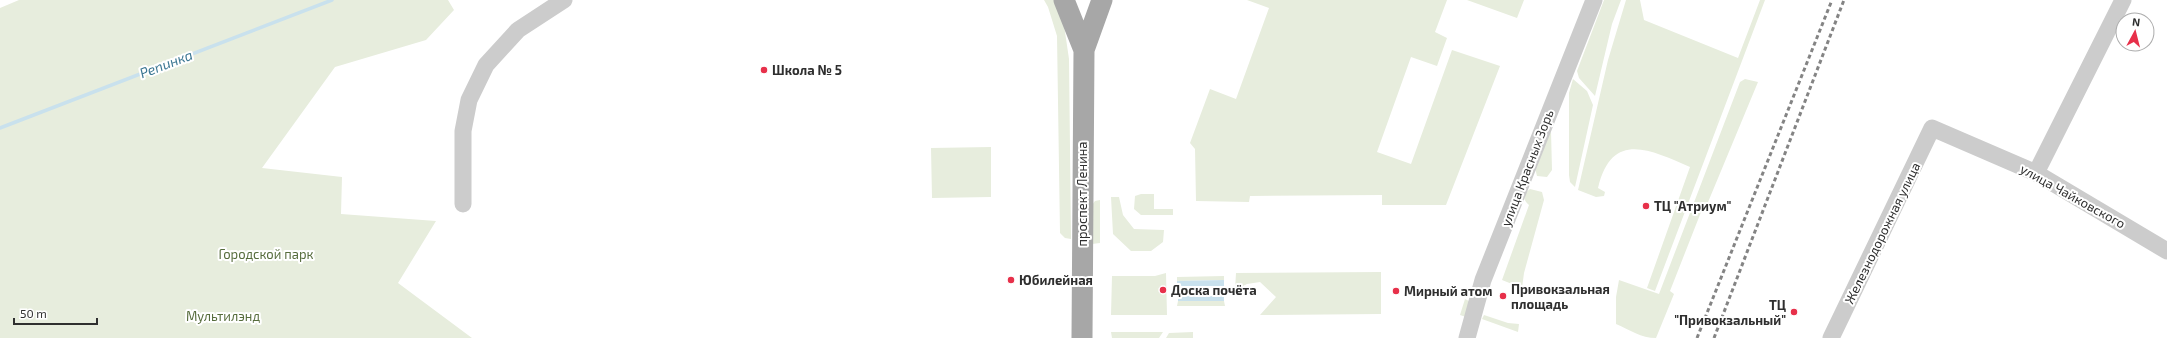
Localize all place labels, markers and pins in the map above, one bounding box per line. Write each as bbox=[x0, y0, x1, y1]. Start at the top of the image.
place label: Школа № 5 bbox=[772, 62, 842, 78]
marker: Школа № 5 bbox=[759, 65, 769, 75]
place label: ТЦ "Атриум" bbox=[1654, 198, 1732, 214]
marker: ТЦ "Атриум" bbox=[1641, 201, 1651, 211]
place label: Юбилейная bbox=[1019, 272, 1093, 288]
marker: Юбилейная bbox=[1006, 275, 1016, 285]
place label: Привокзальная площадь bbox=[1511, 281, 1610, 312]
place label: Доска почёта bbox=[1171, 282, 1257, 298]
place label: Мирный атом bbox=[1404, 283, 1492, 299]
marker: Доска почёта bbox=[1158, 285, 1168, 295]
marker: Мирный атом bbox=[1391, 286, 1401, 296]
marker: Привокзальная площадь bbox=[1498, 291, 1508, 301]
place label: ТЦ "Привокзальный" bbox=[1674, 297, 1786, 328]
marker: ТЦ "Привокзальный" bbox=[1789, 307, 1799, 317]

